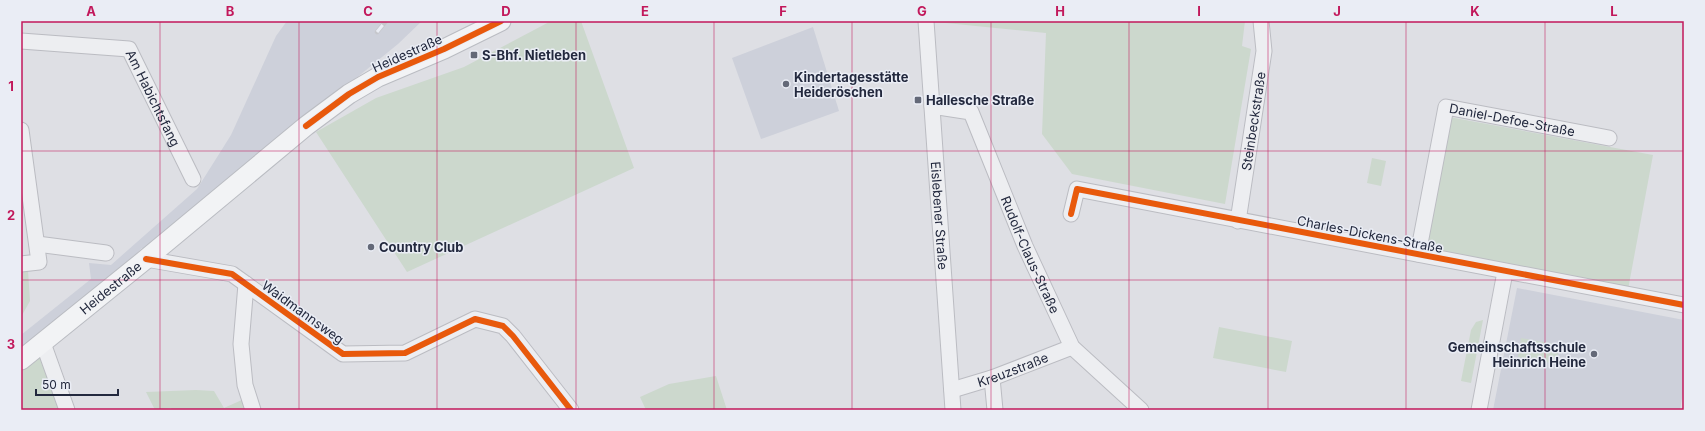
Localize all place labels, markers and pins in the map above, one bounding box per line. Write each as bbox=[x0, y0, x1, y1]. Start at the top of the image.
place label: S-Bhf. Nietleben bbox=[482, 47, 586, 63]
marker: S-Bhf. Nietleben bbox=[469, 50, 479, 60]
place label: Kindertagesstätte Heideröschen bbox=[794, 69, 909, 100]
marker: Kindertagesstätte Heideröschen bbox=[781, 79, 791, 89]
place label: Hallesche Straße bbox=[926, 92, 1034, 108]
marker: Hallesche Straße bbox=[913, 95, 923, 105]
place label: Country Club bbox=[379, 239, 463, 255]
marker: Country Club bbox=[366, 242, 376, 252]
place label: Gemeinschaftsschule Heinrich Heine bbox=[1448, 339, 1586, 370]
marker: Gemeinschaftsschule Heinrich Heine bbox=[1589, 349, 1599, 359]

